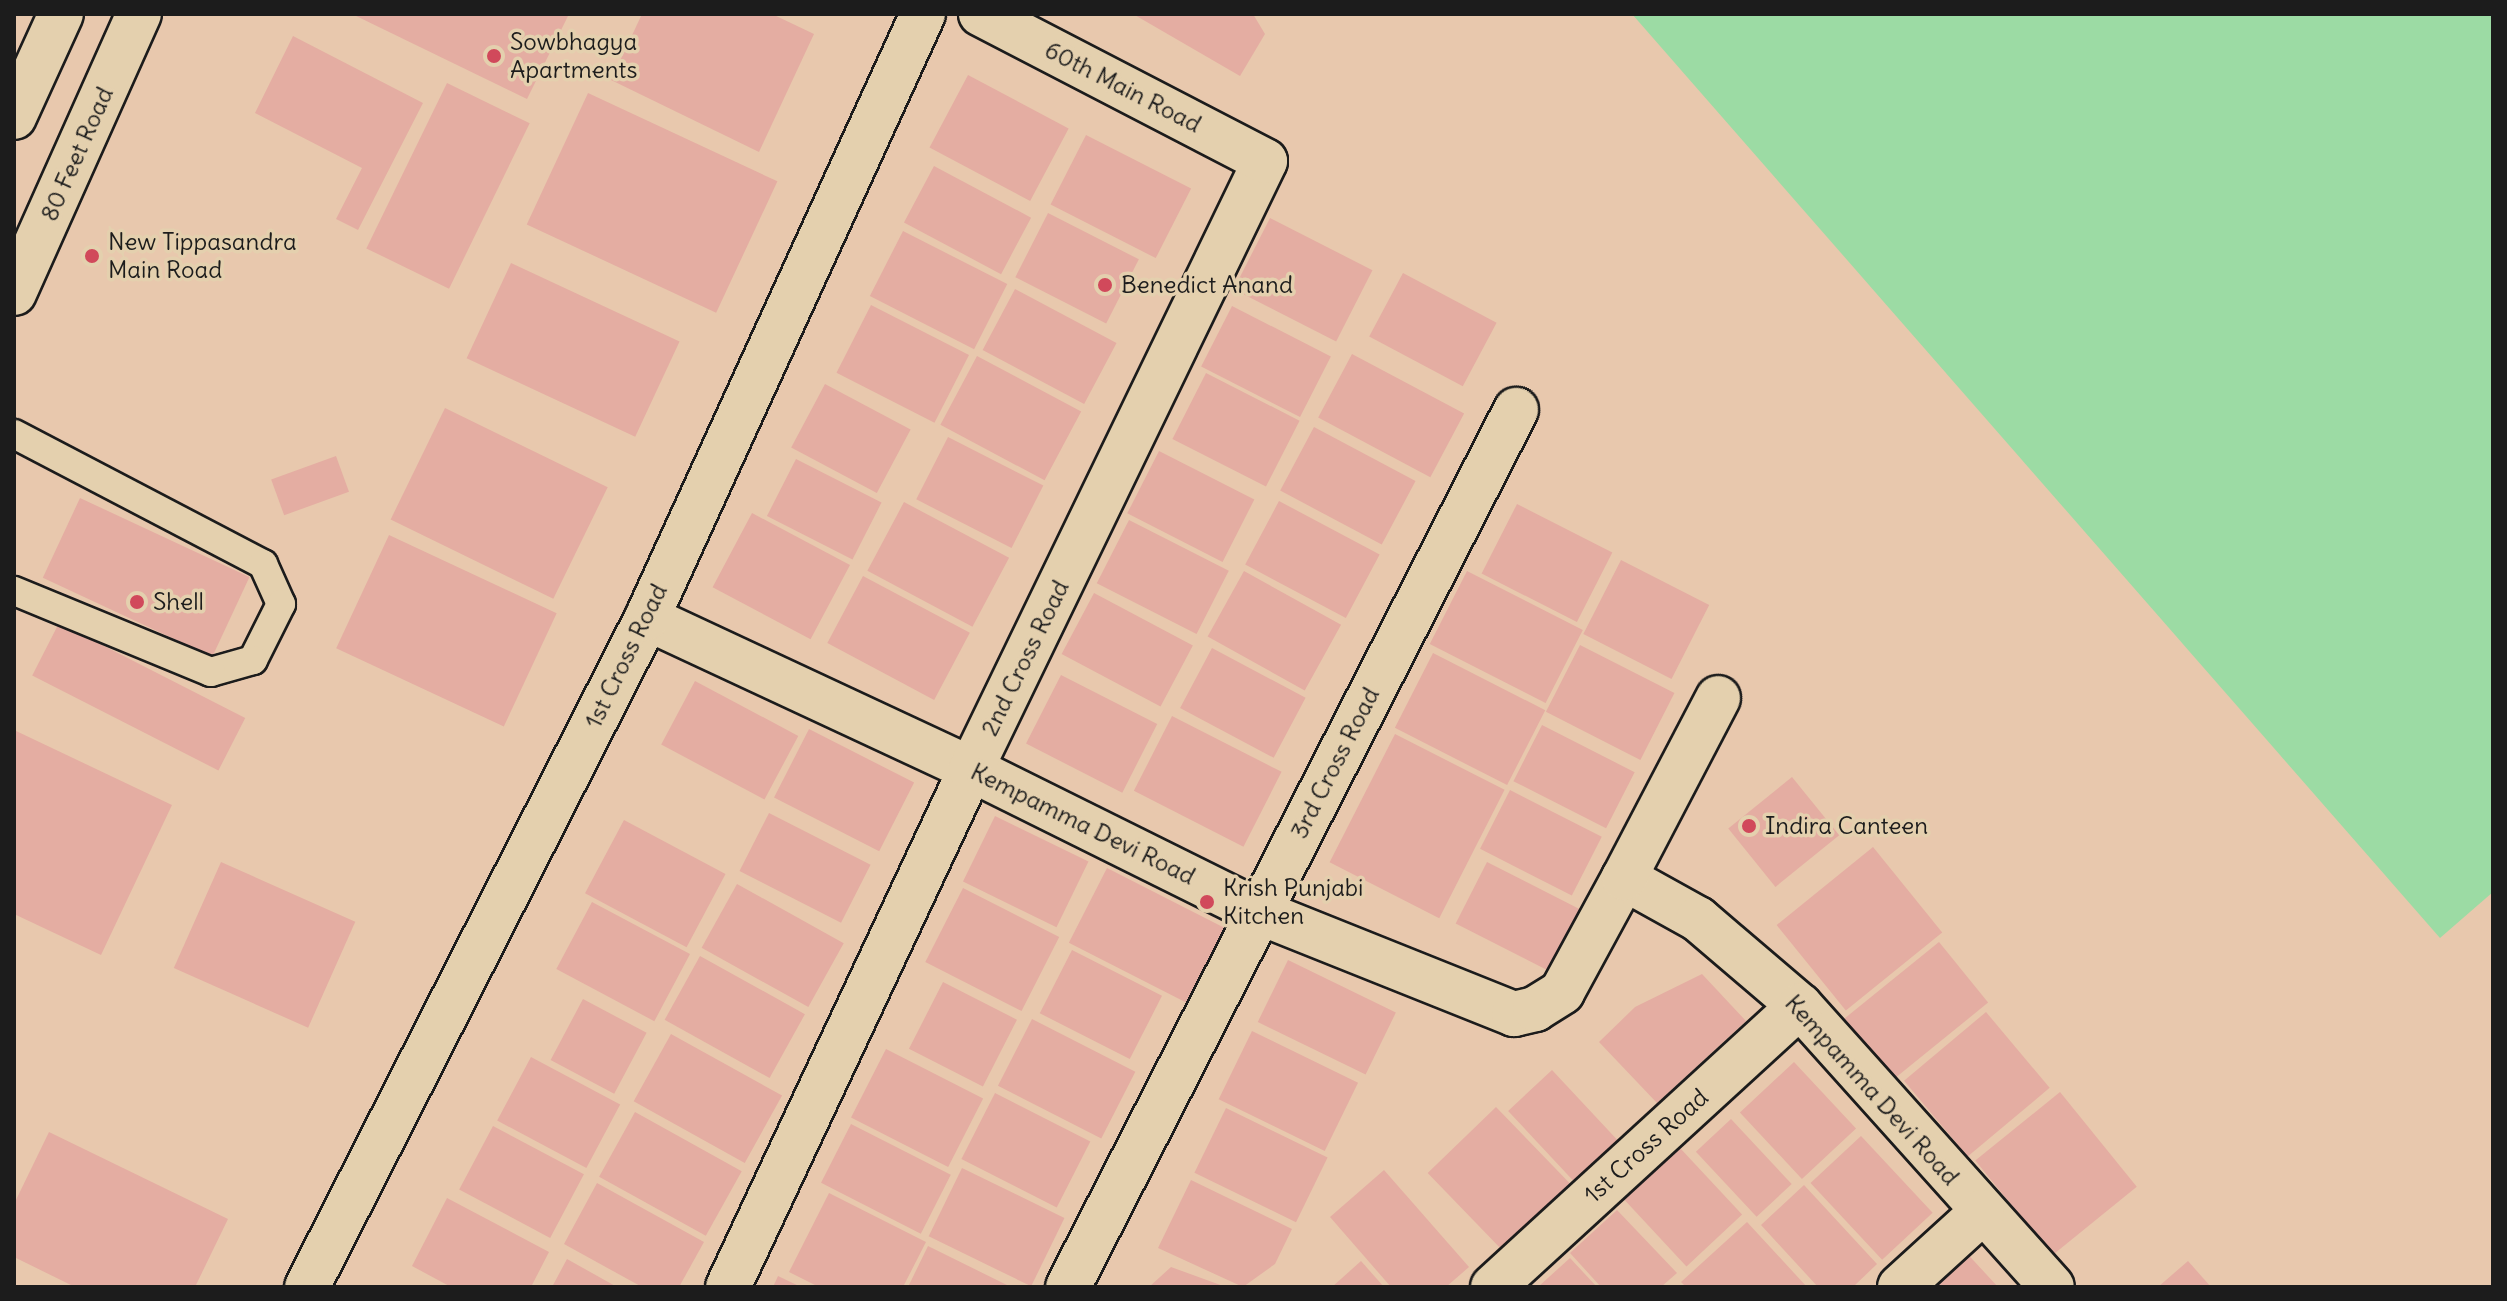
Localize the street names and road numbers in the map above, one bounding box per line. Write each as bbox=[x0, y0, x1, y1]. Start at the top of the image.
street label: 60th Main Road bbox=[1040, 35, 1206, 139]
street label: 80 Feet Road bbox=[35, 83, 119, 225]
street label: 2nd Cross Road bbox=[975, 576, 1075, 740]
street label: 1st Cross Road bbox=[579, 579, 673, 733]
street label: 3rd Cross Road bbox=[1285, 683, 1385, 843]
street label: Kempamma Devi Road bbox=[966, 757, 1200, 891]
street label: Kempamma Devi Road bbox=[1779, 989, 1965, 1191]
street label: 1st Cross Road bbox=[1578, 1083, 1714, 1209]

